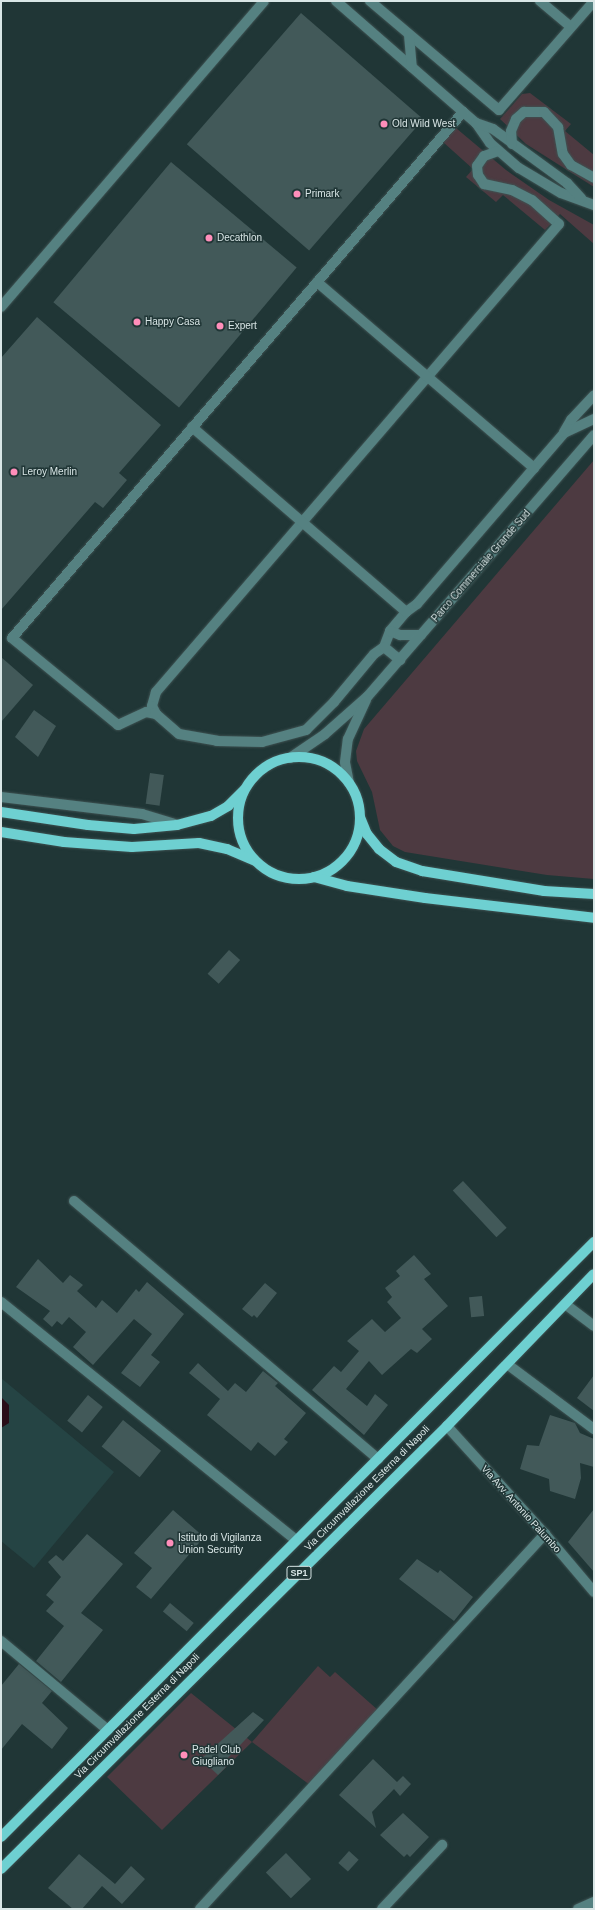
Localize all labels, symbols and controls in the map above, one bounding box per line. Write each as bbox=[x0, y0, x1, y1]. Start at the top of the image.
place label: Old Wild West bbox=[392, 118, 455, 130]
marker: Old Wild West bbox=[379, 119, 389, 129]
place label: Primark bbox=[305, 188, 339, 200]
marker: Primark bbox=[292, 189, 302, 199]
place label: Decathlon bbox=[217, 232, 262, 244]
marker: Decathlon bbox=[204, 233, 214, 243]
place label: Happy Casa bbox=[145, 316, 200, 328]
marker: Happy Casa bbox=[132, 317, 142, 327]
place label: Expert bbox=[228, 320, 257, 332]
marker: Expert bbox=[215, 321, 225, 331]
place label: Leroy Merlin bbox=[22, 466, 77, 478]
marker: Leroy Merlin bbox=[9, 467, 19, 477]
street label: Parco Commerciale Grande Sud bbox=[429, 508, 533, 624]
street label: Via Circumvallazione Esterna di Napoli bbox=[302, 1423, 432, 1553]
street label: Via Avv. Antonio Palumbo bbox=[478, 1462, 564, 1556]
place label: Istituto di Vigilanza Union Security bbox=[178, 1531, 261, 1554]
marker: Istituto di Vigilanza Union Security bbox=[165, 1538, 175, 1548]
road number: SP1 bbox=[286, 1566, 312, 1580]
street label: Via Circumvallazione Esterna di Napoli bbox=[72, 1651, 202, 1781]
place label: Padel Club Giugliano bbox=[192, 1743, 241, 1766]
marker: Padel Club Giugliano bbox=[179, 1750, 189, 1760]

